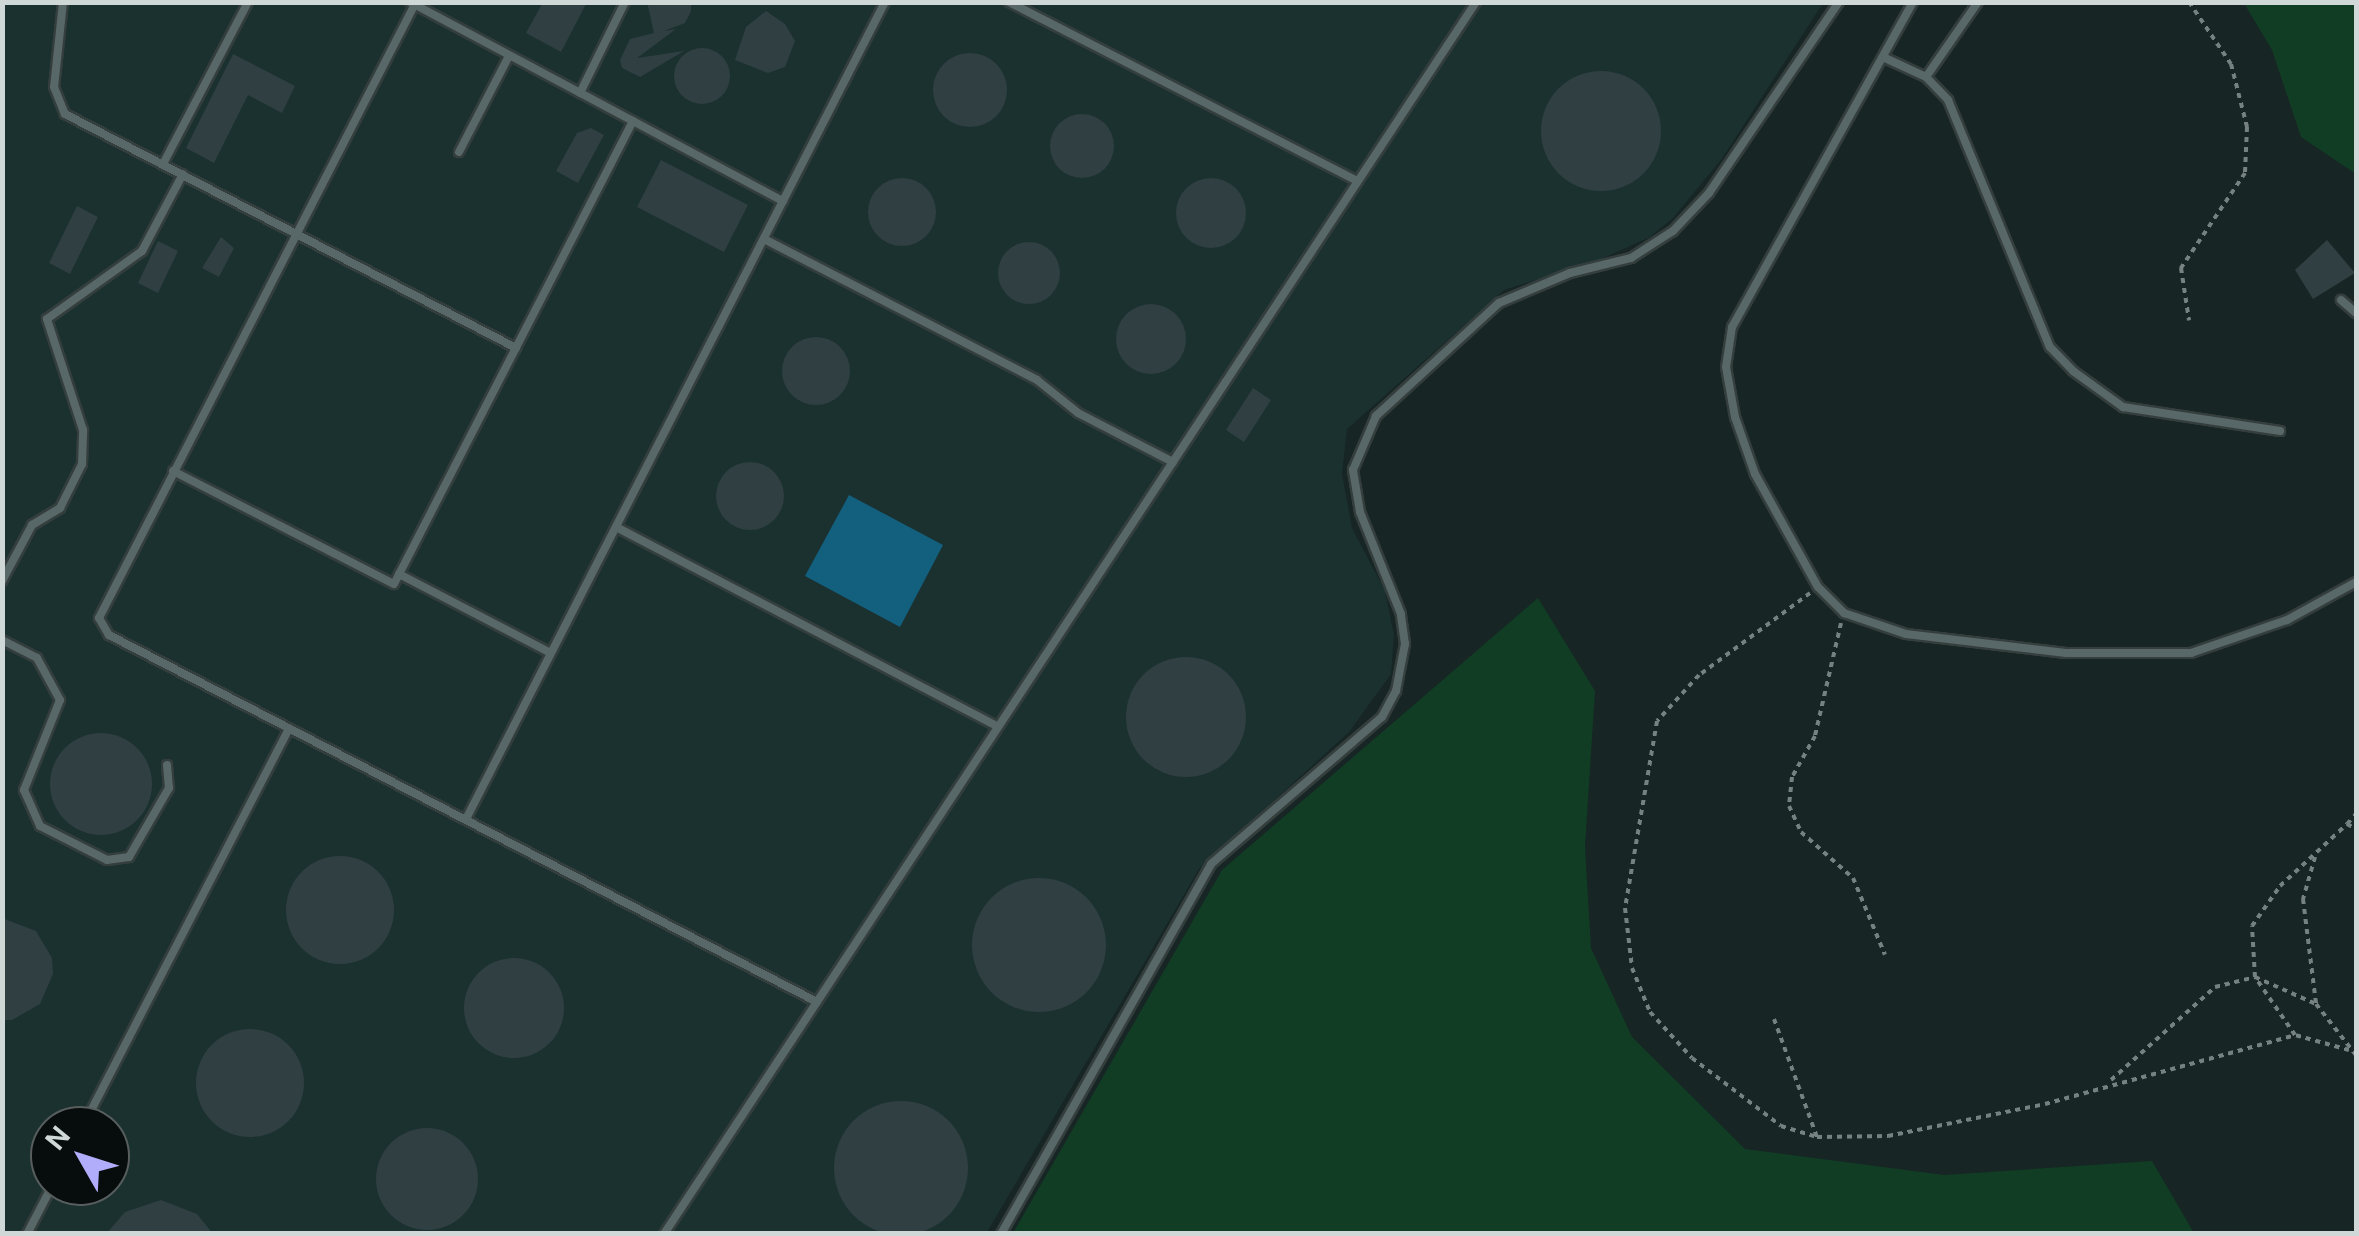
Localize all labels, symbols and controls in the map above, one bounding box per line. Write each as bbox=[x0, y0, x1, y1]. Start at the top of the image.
north arrow bbox=[30, 1106, 130, 1206]
text: N bbox=[37, 1118, 79, 1158]

